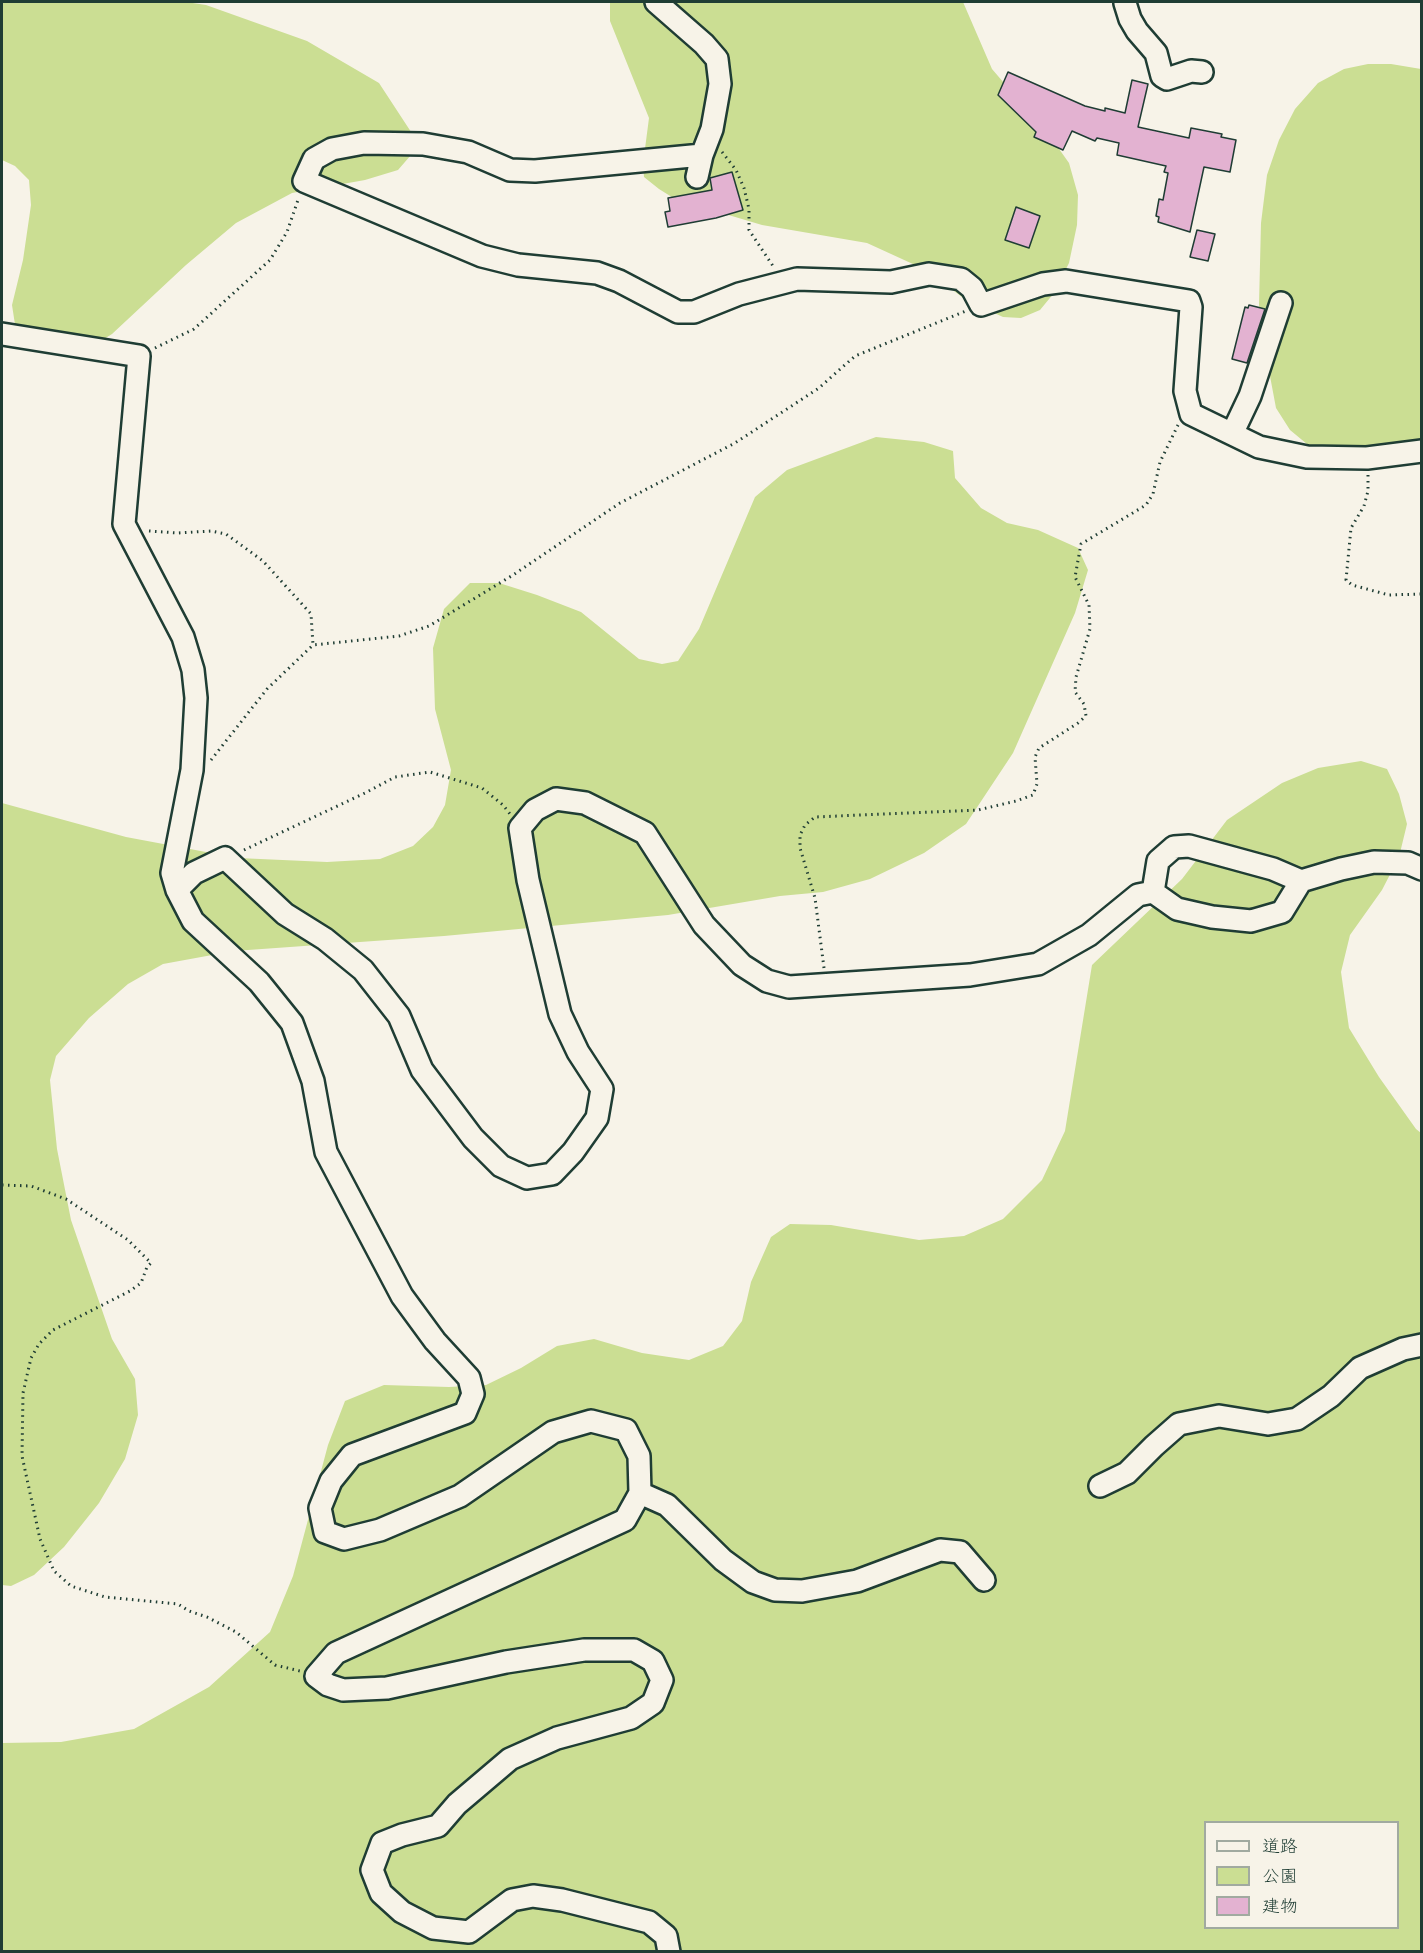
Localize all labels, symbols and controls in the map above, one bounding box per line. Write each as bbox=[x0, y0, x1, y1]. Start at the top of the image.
legend bbox=[1204, 1821, 1399, 1929]
text: 道路 bbox=[1262, 1836, 1298, 1861]
text: 公園 bbox=[1262, 1866, 1298, 1891]
text: 建物 bbox=[1262, 1896, 1298, 1921]

